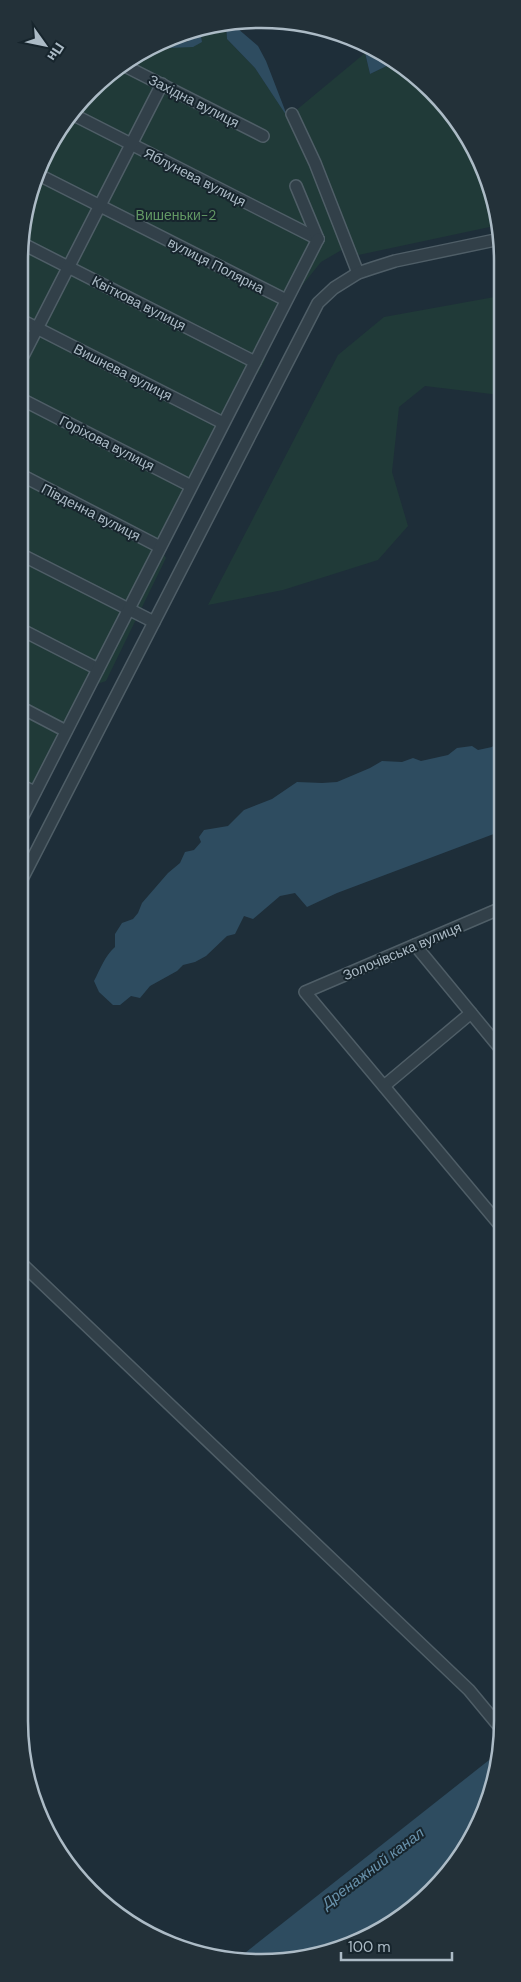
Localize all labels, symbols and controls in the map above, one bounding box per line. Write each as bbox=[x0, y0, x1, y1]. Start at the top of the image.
north arrow bbox=[20, 20, 70, 70]
text: Пн bbox=[43, 39, 68, 65]
street label: Західна вулиця bbox=[146, 70, 242, 132]
street label: Яблунева вулиця bbox=[141, 143, 249, 211]
park label: Вишеньки-2 bbox=[136, 206, 216, 224]
street label: вулиця Полярна bbox=[165, 233, 267, 297]
street label: Квіткова вулиця bbox=[89, 272, 189, 334]
street label: Вишнева вулиця bbox=[71, 339, 175, 405]
street label: Горіхова вулиця bbox=[57, 411, 157, 475]
street label: Південна вулиця bbox=[38, 479, 144, 545]
street label: Золочівська вулиця bbox=[340, 918, 464, 984]
water label: Дренажний канал bbox=[316, 1822, 429, 1914]
scale bar bbox=[341, 1930, 452, 1962]
text: 100 m bbox=[348, 1937, 391, 1957]

